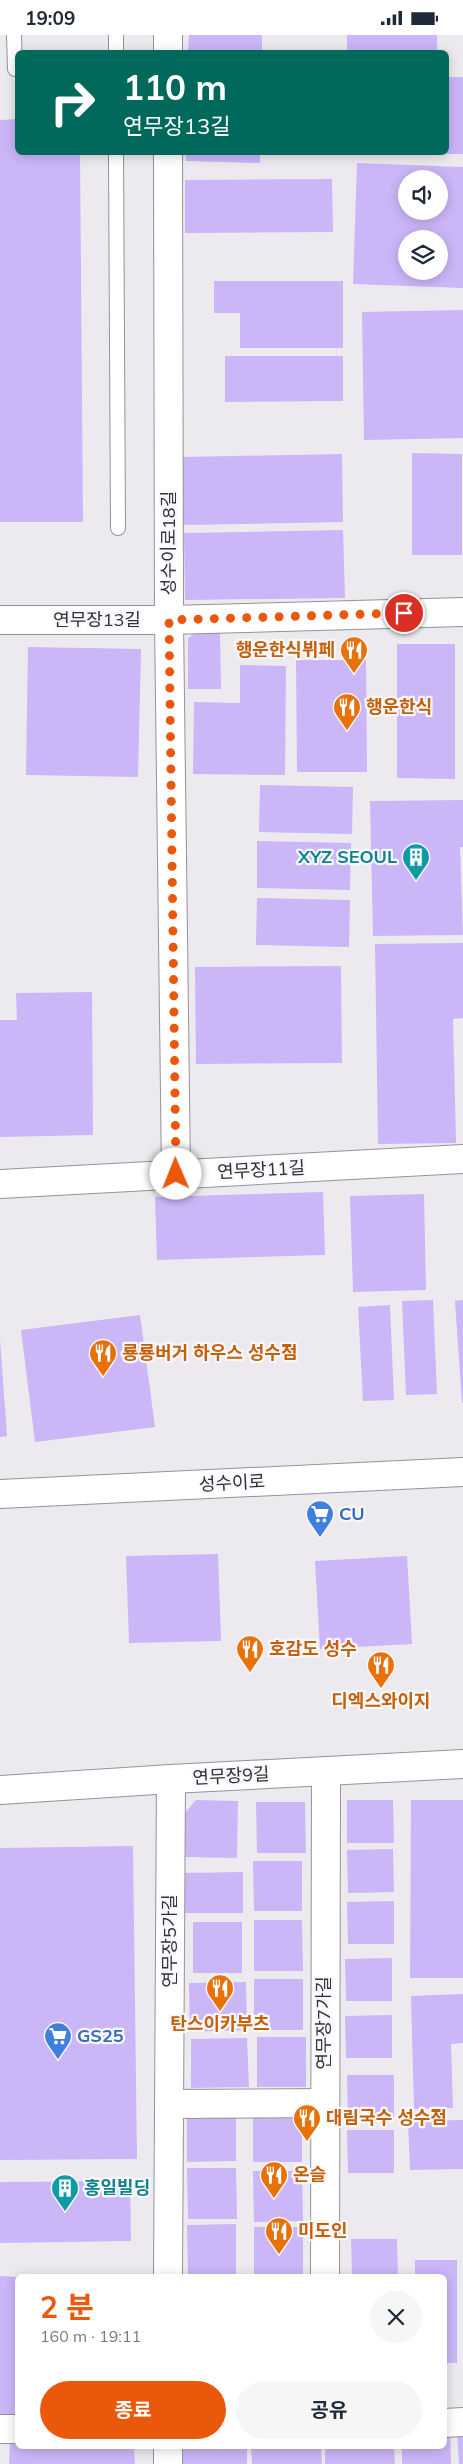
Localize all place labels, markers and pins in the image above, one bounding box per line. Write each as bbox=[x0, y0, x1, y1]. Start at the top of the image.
pin bbox=[383, 592, 425, 634]
restaurant icon: 행운한식뷔페 bbox=[339, 635, 369, 674]
place label: 행운한식뷔페 bbox=[236, 638, 335, 661]
restaurant icon: 행운한식 bbox=[332, 692, 362, 731]
place label: 행운한식 bbox=[366, 695, 432, 718]
building icon: XYZ SEOUL bbox=[401, 842, 431, 881]
place label: XYZ SEOUL bbox=[297, 845, 397, 868]
restaurant icon: 룡룡버거 하우스 성수점 bbox=[88, 1338, 118, 1377]
place label: 룡룡버거 하우스 성수점 bbox=[122, 1341, 297, 1364]
supermarket icon: CU bbox=[305, 1499, 335, 1538]
place label: CU bbox=[339, 1502, 365, 1525]
restaurant icon: 호감도 성수 bbox=[235, 1634, 265, 1673]
place label: 호감도 성수 bbox=[269, 1637, 357, 1660]
restaurant icon: 디엑스와이지 bbox=[366, 1650, 396, 1689]
place label: 디엑스와이지 bbox=[331, 1689, 431, 1712]
restaurant icon: 탄스이카부츠 bbox=[205, 1973, 235, 2012]
place label: 탄스이카부츠 bbox=[170, 2012, 270, 2035]
supermarket icon: GS25 bbox=[43, 2021, 73, 2060]
place label: GS25 bbox=[77, 2024, 124, 2047]
restaurant icon: 대림국수 성수점 bbox=[292, 2103, 322, 2142]
place label: 대림국수 성수점 bbox=[326, 2106, 447, 2129]
restaurant icon: 온슬 bbox=[259, 2160, 289, 2199]
place label: 온슬 bbox=[293, 2163, 326, 2186]
building icon: 홍일빌딩 bbox=[50, 2173, 80, 2212]
place label: 홍일빌딩 bbox=[84, 2176, 150, 2199]
restaurant icon: 미도인 bbox=[264, 2216, 294, 2255]
place label: 미도인 bbox=[298, 2219, 348, 2242]

